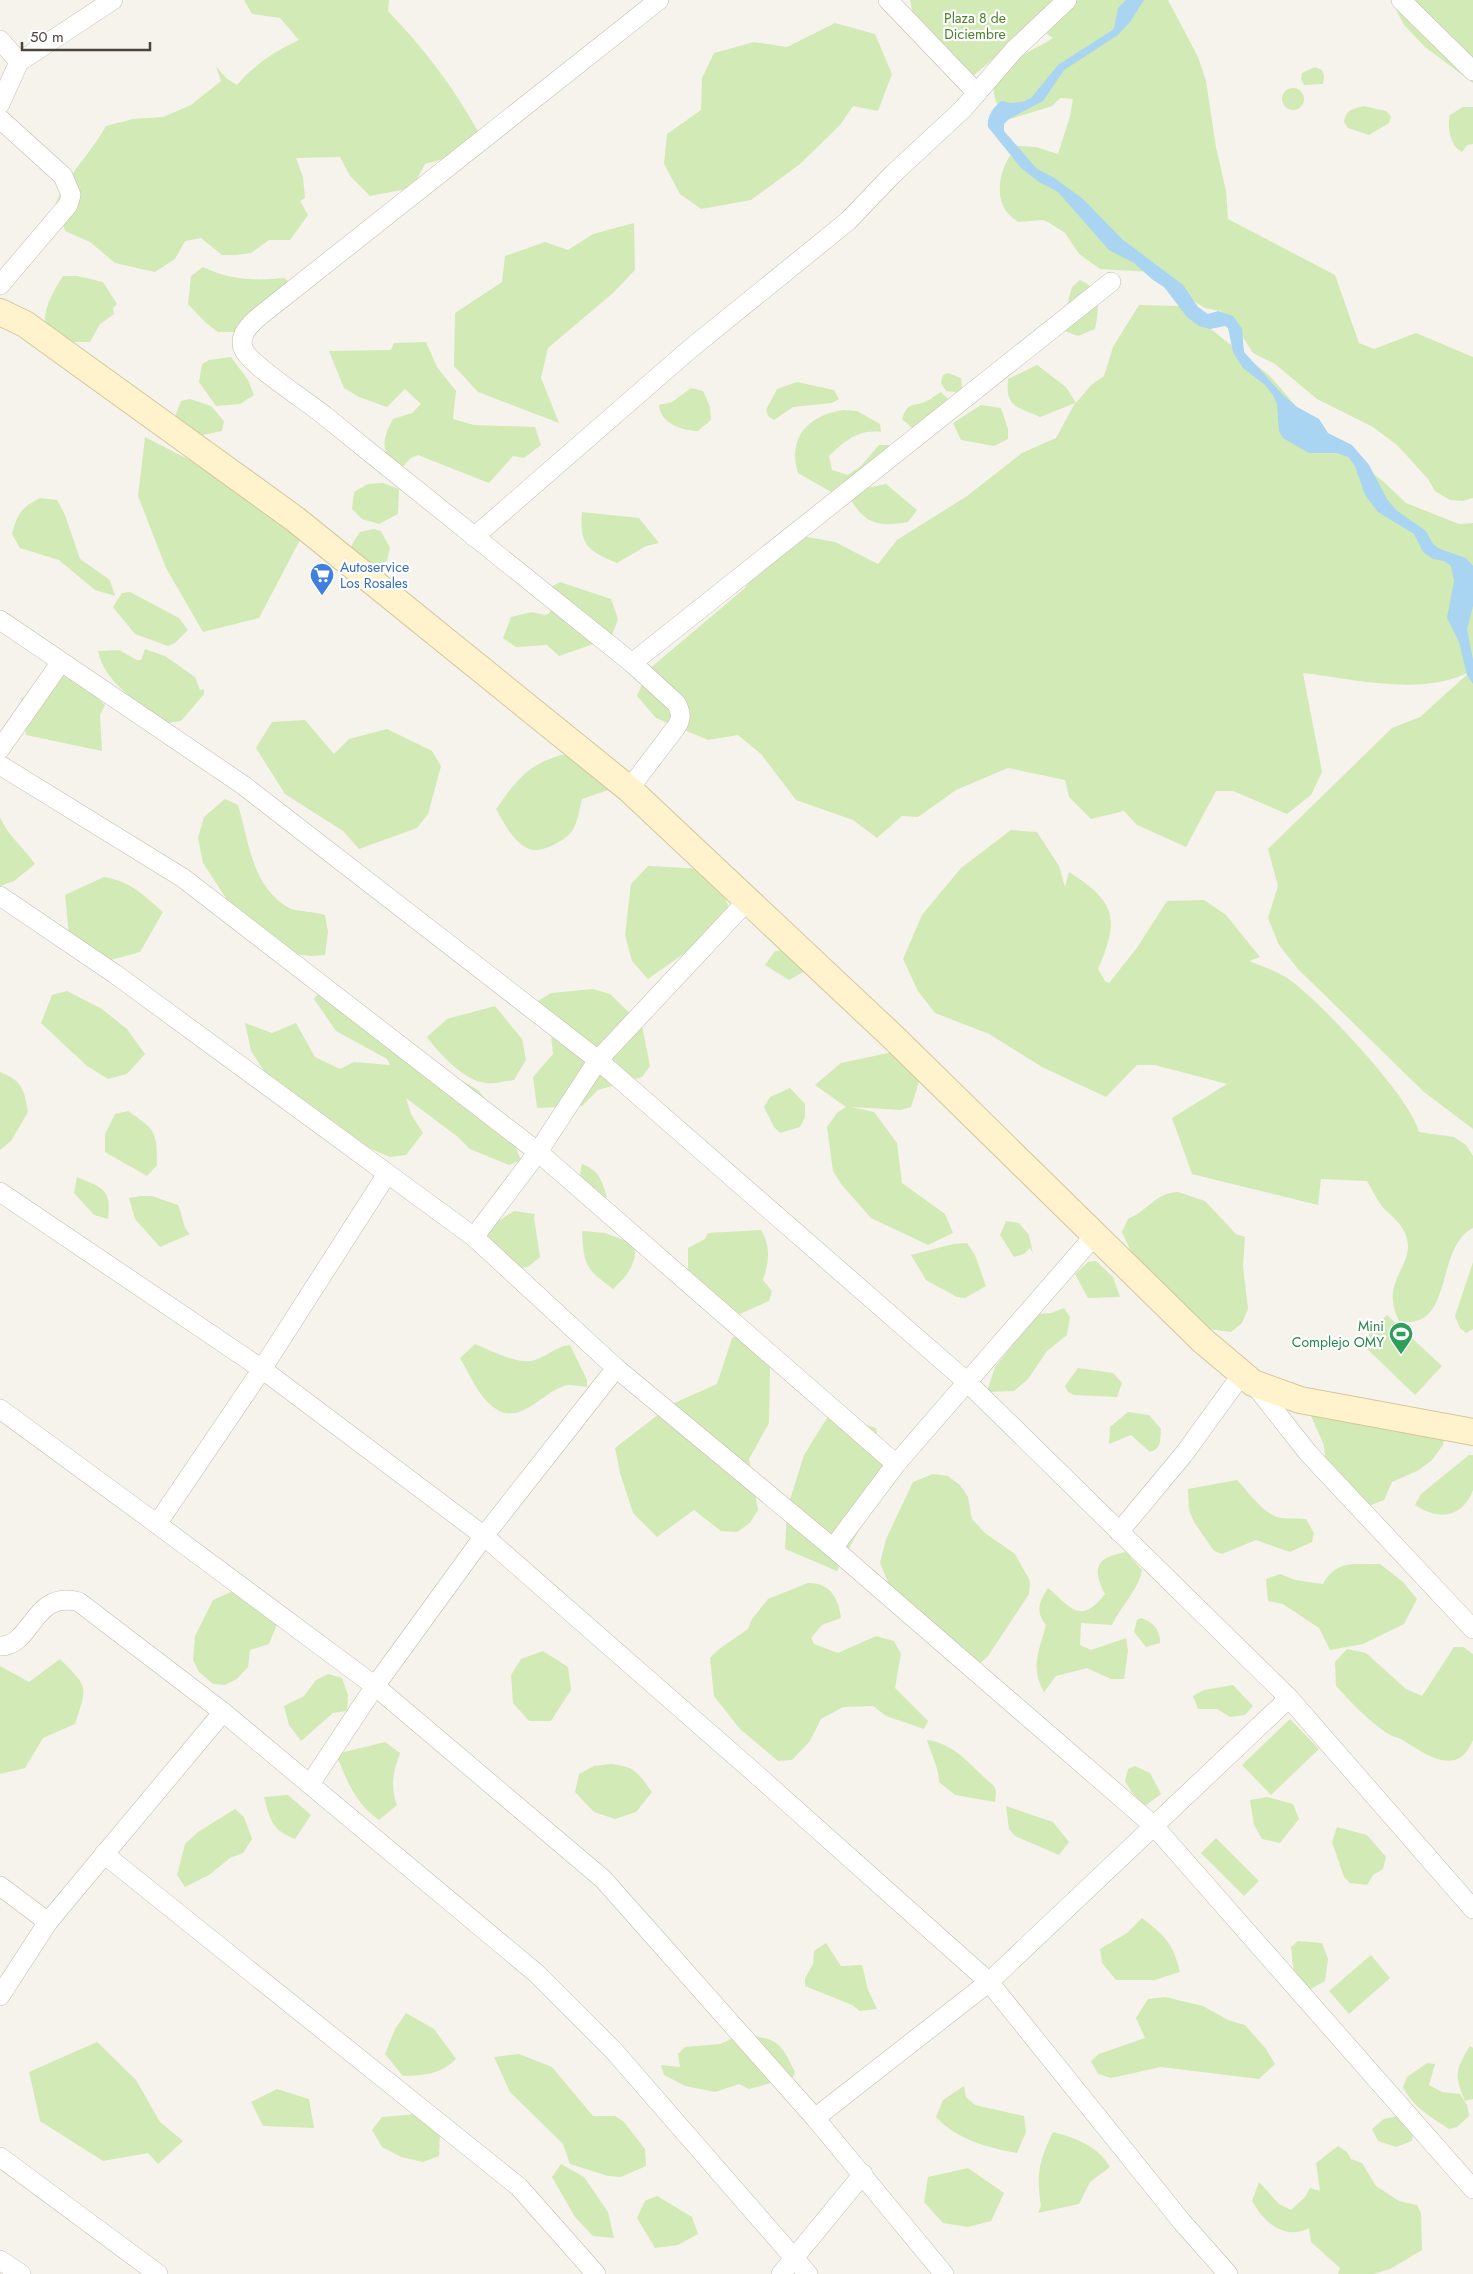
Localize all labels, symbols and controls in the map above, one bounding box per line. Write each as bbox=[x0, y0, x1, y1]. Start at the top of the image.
park label: Plaza 8 de Diciembre bbox=[944, 8, 1006, 44]
scale bar bbox=[22, 20, 150, 52]
text: 50 m bbox=[30, 26, 64, 48]
place label: Autoservice Los Rosales bbox=[340, 557, 409, 593]
supermarket icon: Autoservice Los Rosales bbox=[309, 562, 335, 596]
place label: Mini Complejo OMY bbox=[1292, 1316, 1384, 1352]
sports icon: Mini Complejo OMY bbox=[1388, 1321, 1414, 1355]

